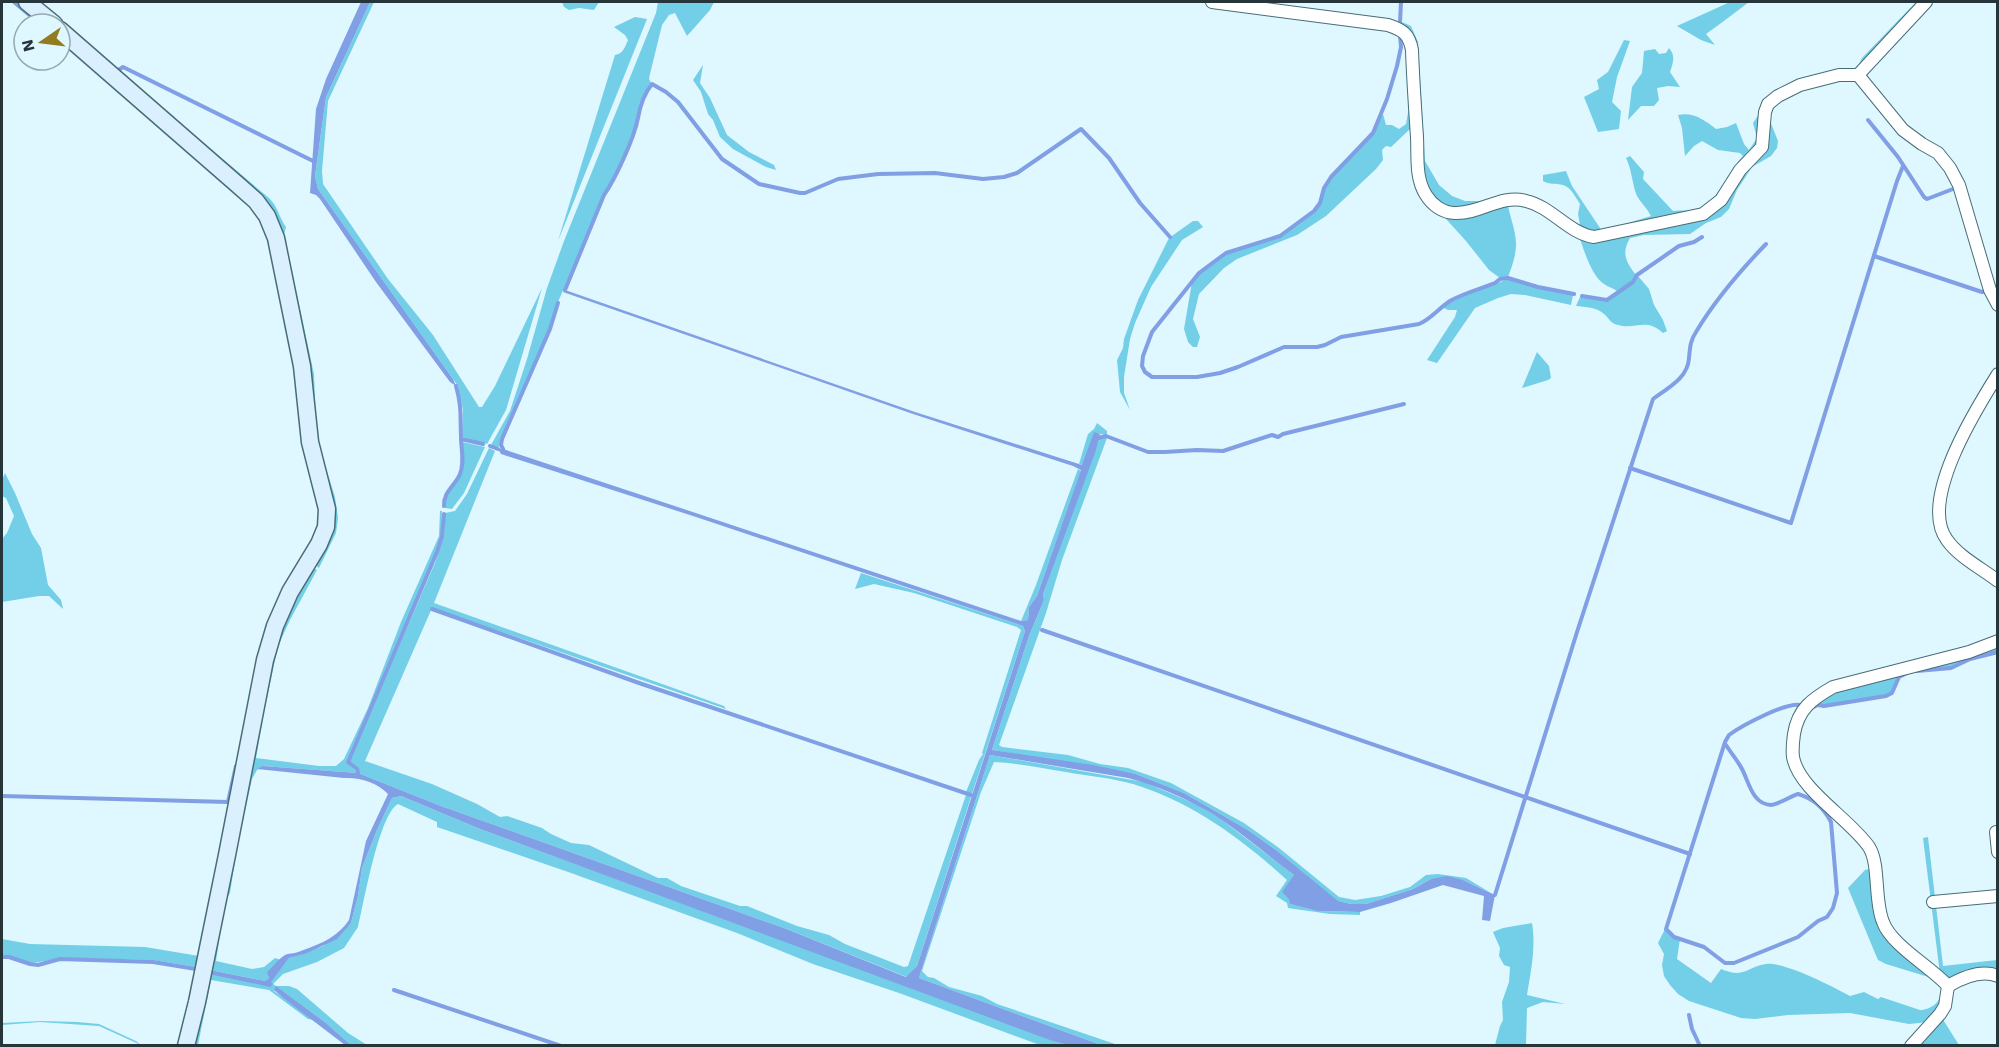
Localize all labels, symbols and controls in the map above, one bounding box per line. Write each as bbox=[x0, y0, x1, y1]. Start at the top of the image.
north arrow bbox=[12, 12, 72, 72]
text: N bbox=[17, 37, 39, 54]

